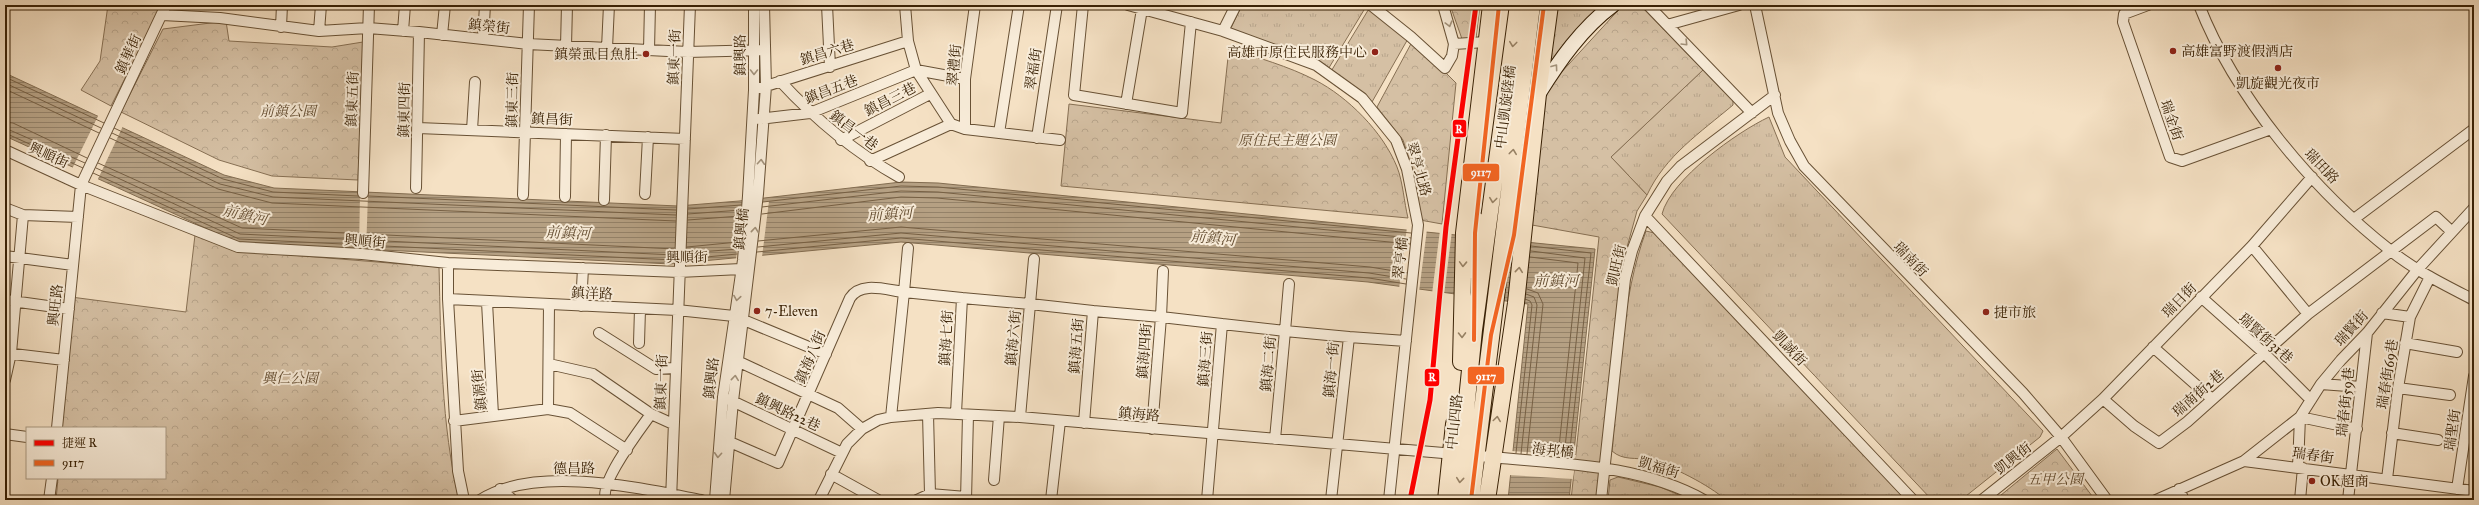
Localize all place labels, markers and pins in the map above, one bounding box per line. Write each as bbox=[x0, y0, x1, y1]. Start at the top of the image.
place label: 高雄富野渡假酒店 bbox=[2181, 43, 2293, 60]
place label: 高雄市原住民服務中心 bbox=[1227, 44, 1367, 61]
place label: 鎮榮虱目魚肚 bbox=[554, 46, 638, 63]
marker: 高雄富野渡假酒店 bbox=[2168, 46, 2178, 56]
marker: 高雄市原住民服務中心 bbox=[1370, 47, 1380, 57]
marker: 鎮榮虱目魚肚 bbox=[641, 49, 651, 59]
marker: 凱旋觀光夜市 bbox=[2273, 63, 2283, 73]
place label: 凱旋觀光夜市 bbox=[2236, 75, 2320, 92]
place label: 7-Eleven bbox=[765, 303, 818, 320]
place label: 捷市旅 bbox=[1994, 304, 2036, 321]
marker: 7-Eleven bbox=[752, 306, 762, 316]
marker: 捷市旅 bbox=[1981, 307, 1991, 317]
place label: OK超商 bbox=[2320, 473, 2368, 490]
marker: OK超商 bbox=[2307, 476, 2317, 486]

